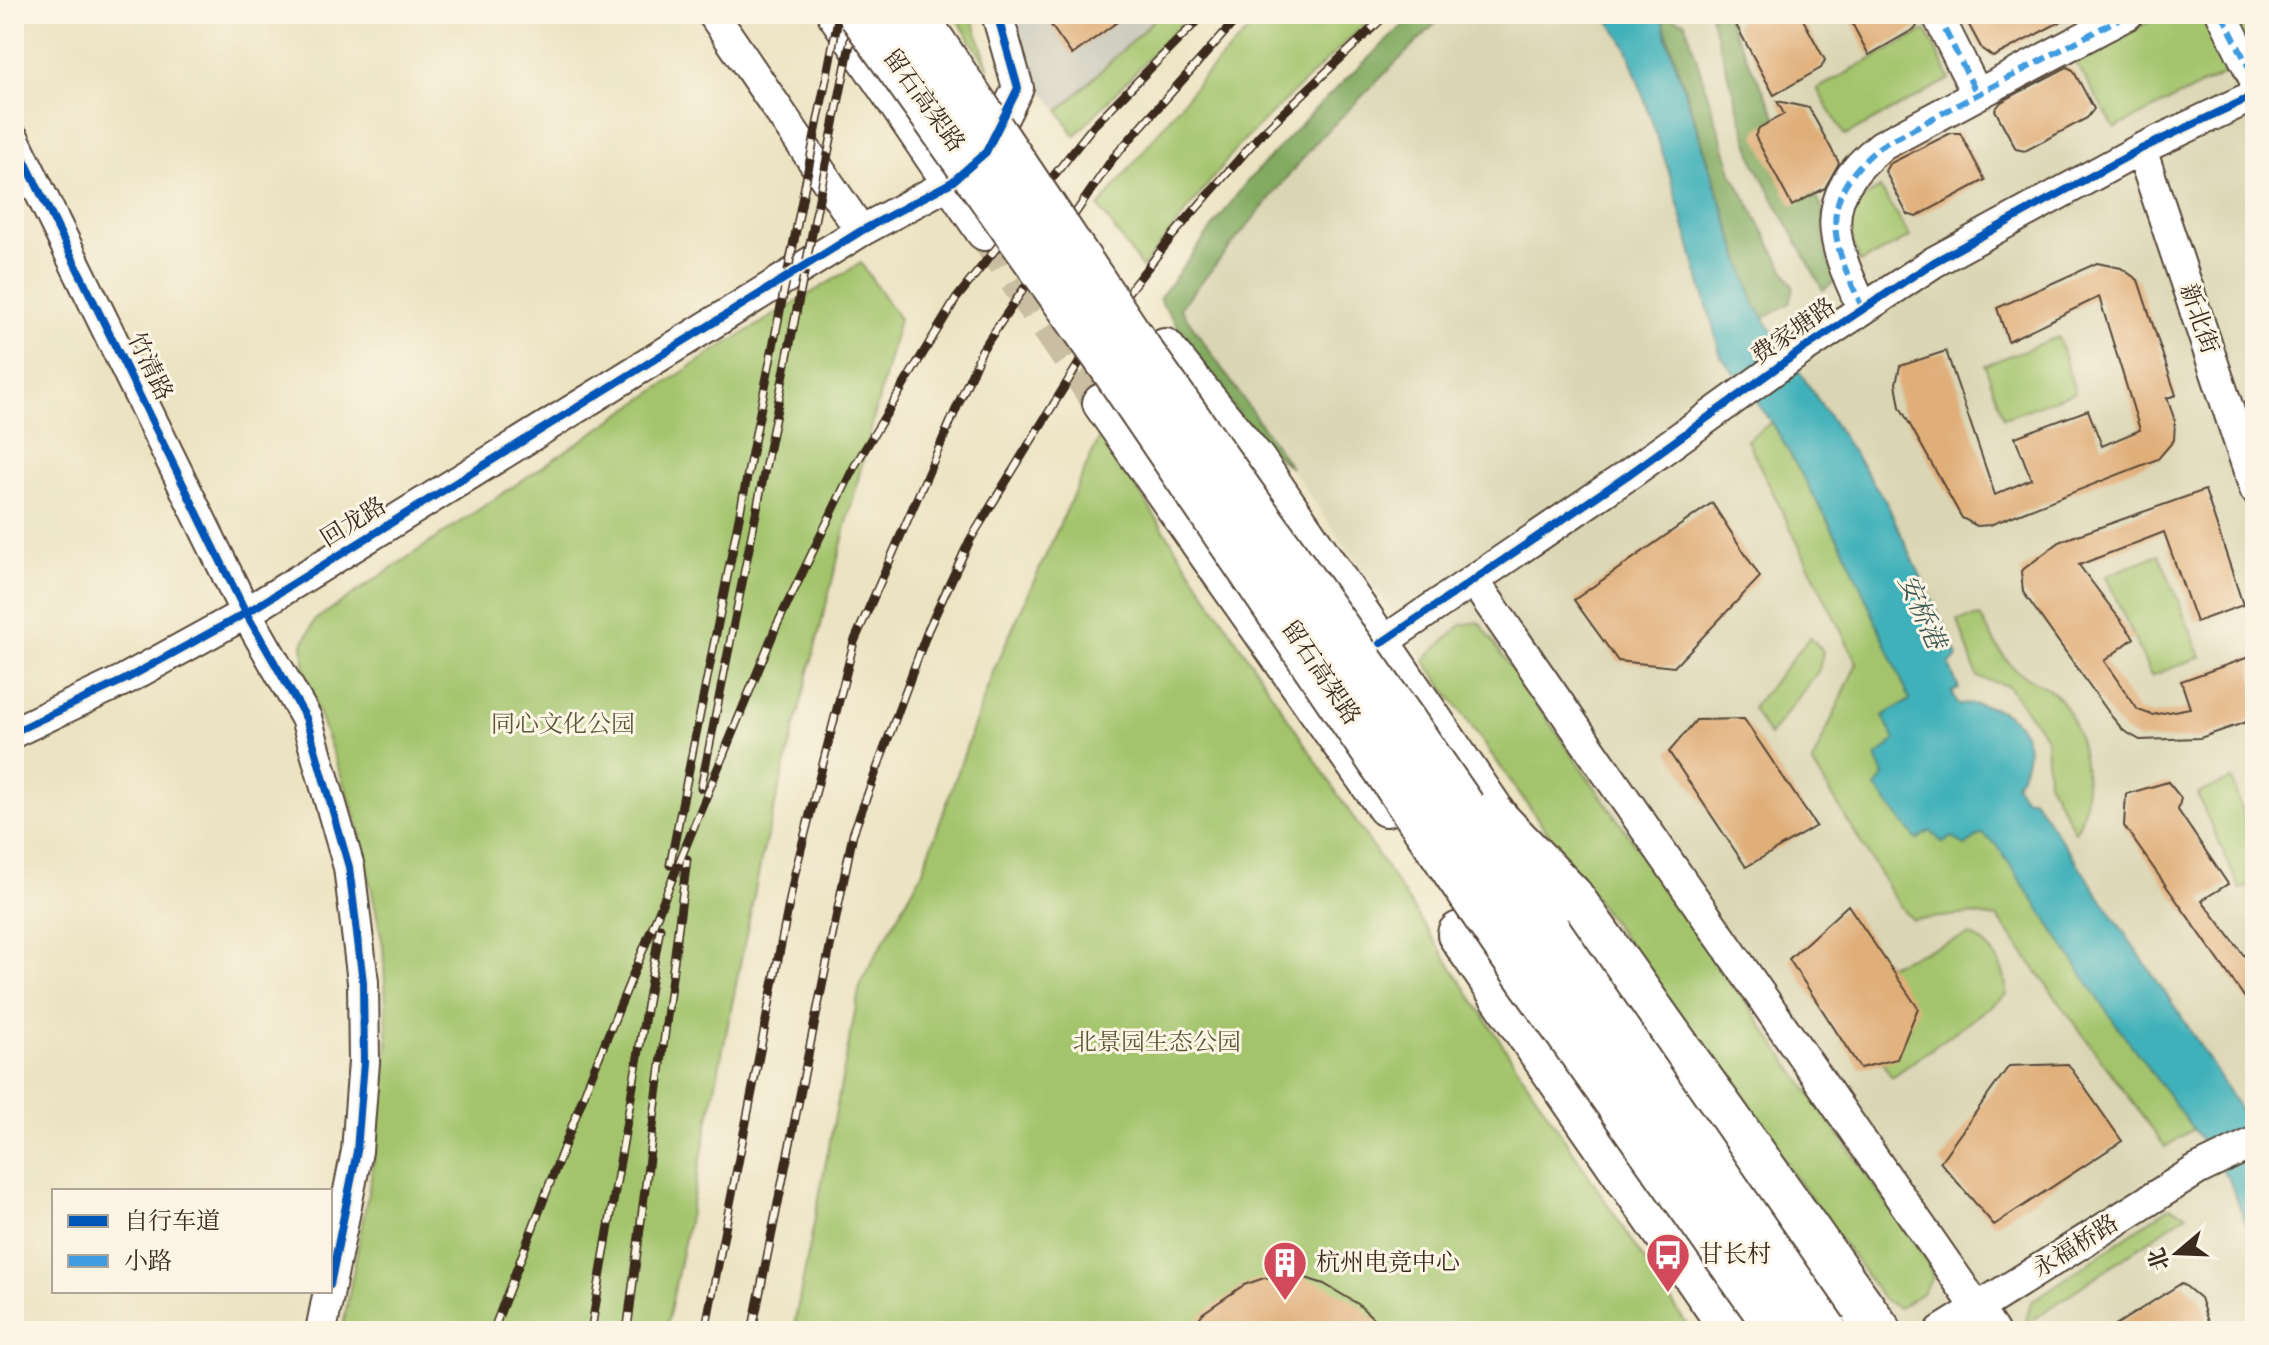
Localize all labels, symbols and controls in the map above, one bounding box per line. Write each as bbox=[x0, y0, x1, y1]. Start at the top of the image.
street label: 留石高架路 bbox=[875, 43, 971, 159]
street label: 新北街 bbox=[2172, 280, 2224, 358]
street label: 费家塘路 bbox=[1746, 292, 1842, 372]
street label: 竹清路 bbox=[119, 328, 179, 406]
street label: 回龙路 bbox=[315, 491, 393, 555]
water label: 安桥港 bbox=[1890, 570, 1953, 657]
street label: 留石高架路 bbox=[1274, 615, 1366, 731]
park label: 同心文化公园 bbox=[491, 710, 635, 741]
park label: 北景园生态公园 bbox=[1073, 1028, 1241, 1059]
legend bbox=[52, 1189, 332, 1293]
text: 自行车道 bbox=[124, 1207, 220, 1238]
street label: 永福桥路 bbox=[2027, 1208, 2125, 1286]
north arrow bbox=[2137, 1213, 2217, 1293]
bus stop icon: 甘长村 bbox=[1644, 1231, 1692, 1294]
building icon: 杭州电竞中心 bbox=[1261, 1239, 1309, 1302]
place label: 甘长村 bbox=[1699, 1240, 1771, 1271]
text: 北 bbox=[2143, 1244, 2177, 1274]
text: 小路 bbox=[124, 1247, 172, 1278]
place label: 杭州电竞中心 bbox=[1316, 1248, 1460, 1279]

